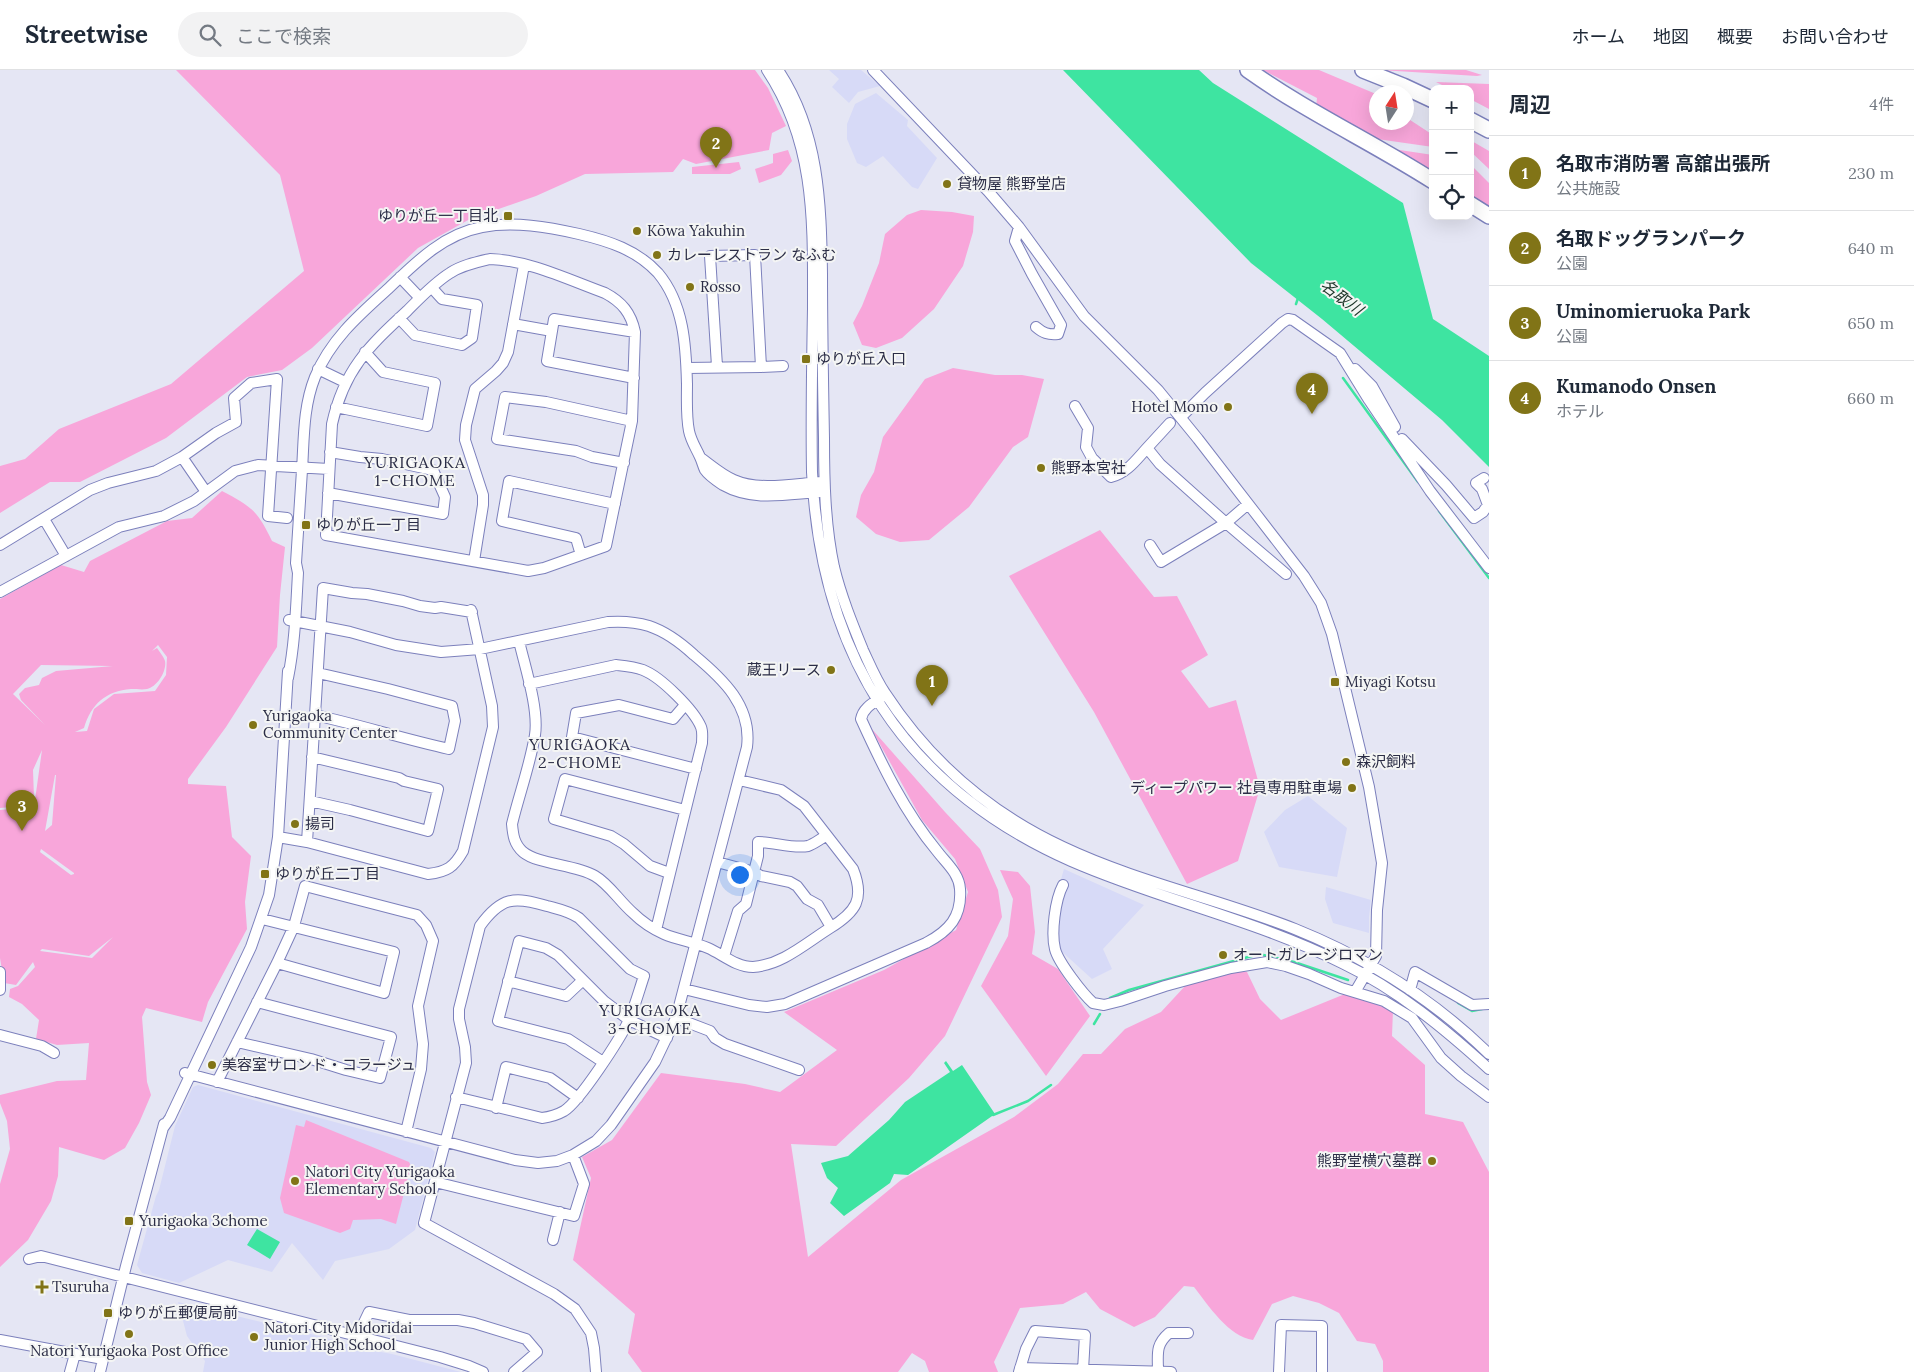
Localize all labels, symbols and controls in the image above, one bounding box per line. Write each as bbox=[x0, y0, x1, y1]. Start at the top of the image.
search box bbox=[178, 12, 528, 57]
text: Streetwise bbox=[25, 19, 148, 50]
icon: search bbox=[196, 21, 224, 49]
text: ここで検索 bbox=[236, 24, 331, 48]
text: ホーム bbox=[1572, 25, 1625, 48]
text: 地図 bbox=[1653, 25, 1689, 48]
text: 概要 bbox=[1717, 25, 1753, 48]
text: お問い合わせ bbox=[1781, 25, 1889, 48]
north arrow bbox=[1369, 85, 1414, 130]
map controls bbox=[1429, 85, 1474, 220]
button: + bbox=[1429, 85, 1474, 130]
text: 周辺 bbox=[1509, 91, 1551, 118]
text: 4件 bbox=[1869, 94, 1894, 114]
pin: 2 bbox=[700, 127, 732, 168]
button: − bbox=[1429, 130, 1474, 175]
text: 名取市消防署 高舘出張所 bbox=[1556, 151, 1770, 175]
text: 1 bbox=[1522, 163, 1528, 183]
text: 230 m bbox=[1848, 163, 1894, 183]
place label: 貸物屋 熊野堂店 bbox=[957, 174, 1066, 193]
button: locate bbox=[1429, 175, 1474, 220]
marker: 貸物屋 熊野堂店 bbox=[941, 178, 953, 190]
text: 公共施設 bbox=[1556, 178, 1620, 198]
place label: ゆりが丘一丁目北 bbox=[378, 206, 498, 225]
marker: ゆりが丘一丁目北 bbox=[502, 210, 514, 222]
place label: Kōwa Yakuhin bbox=[647, 221, 745, 240]
marker: Kōwa Yakuhin bbox=[631, 225, 643, 237]
text: 名取ドッグランパーク bbox=[1556, 226, 1746, 250]
text: 2 bbox=[1521, 238, 1529, 258]
text: 640 m bbox=[1848, 238, 1894, 258]
place label: カレーレストラン なふむ bbox=[667, 245, 836, 264]
marker: カレーレストラン なふむ bbox=[651, 249, 663, 261]
text: 公園 bbox=[1556, 253, 1588, 273]
water label: 名取川 bbox=[1317, 275, 1369, 321]
place label: Rosso bbox=[700, 277, 741, 296]
marker: Rosso bbox=[684, 281, 696, 293]
text: Uminomieruoka Park bbox=[1556, 299, 1750, 323]
text: 3 bbox=[1521, 313, 1529, 333]
text: 650 m bbox=[1848, 313, 1894, 333]
text: 公園 bbox=[1556, 326, 1588, 346]
place label: ゆりが丘入口 bbox=[816, 349, 906, 368]
marker: ゆりが丘入口 bbox=[800, 353, 812, 365]
pin: 4 bbox=[1296, 373, 1328, 414]
text: Kumanodo Onsen bbox=[1556, 374, 1716, 398]
text: 4 bbox=[1521, 388, 1529, 408]
text: 660 m bbox=[1847, 388, 1894, 408]
place label: Hotel Momo bbox=[1131, 397, 1218, 416]
marker: Hotel Momo bbox=[1222, 401, 1234, 413]
text: ホテル bbox=[1556, 401, 1604, 421]
district label: YURIGAOKA 1-CHOME bbox=[363, 452, 466, 490]
place label: 熊野本宮社 bbox=[1051, 458, 1126, 477]
marker: 熊野本宮社 bbox=[1035, 462, 1047, 474]
place label: ゆりが丘一丁目 bbox=[316, 515, 421, 534]
marker: ゆりが丘一丁目 bbox=[300, 519, 312, 531]
place label: 蔵王リース bbox=[747, 660, 821, 679]
marker: 蔵王リース bbox=[825, 664, 837, 676]
pin: 1 bbox=[916, 665, 948, 706]
place label: Miyagi Kotsu bbox=[1345, 672, 1436, 691]
marker: Miyagi Kotsu bbox=[1329, 676, 1341, 688]
place label: Yurigaoka Community Center bbox=[262, 706, 398, 742]
marker: Yurigaoka Community Center bbox=[247, 719, 259, 731]
district label: YURIGAOKA 2-CHOME bbox=[528, 734, 631, 772]
place label: 森沢飼料 bbox=[1356, 752, 1416, 771]
marker: 森沢飼料 bbox=[1340, 756, 1352, 768]
place label: ディープパワー 社員専用駐車場 bbox=[1130, 778, 1342, 797]
marker: ディープパワー 社員専用駐車場 bbox=[1346, 782, 1358, 794]
pin: 3 bbox=[6, 790, 38, 831]
place label: 揚司 bbox=[305, 814, 335, 833]
marker: 揚司 bbox=[289, 818, 301, 830]
your location bbox=[727, 862, 753, 888]
place label: ゆりが丘二丁目 bbox=[275, 864, 380, 883]
marker: ゆりが丘二丁目 bbox=[259, 868, 271, 880]
place label: オートガレージロマン bbox=[1233, 945, 1383, 964]
marker: オートガレージロマン bbox=[1217, 949, 1229, 961]
district label: YURIGAOKA 3-CHOME bbox=[598, 1000, 701, 1038]
place label: 美容室サロンド・コラージュ bbox=[222, 1055, 416, 1074]
marker: 美容室サロンド・コラージュ bbox=[206, 1059, 218, 1071]
place label: 熊野堂横穴墓群 bbox=[1317, 1151, 1422, 1170]
marker: 熊野堂横穴墓群 bbox=[1426, 1155, 1438, 1167]
place label: Natori City Yurigaoka Elementary School bbox=[305, 1162, 455, 1198]
marker: Natori City Yurigaoka Elementary School bbox=[289, 1175, 301, 1187]
place label: Yurigaoka 3chome bbox=[138, 1211, 268, 1230]
marker: Yurigaoka 3chome bbox=[123, 1215, 135, 1227]
place label: Tsuruha bbox=[52, 1277, 110, 1296]
marker: Tsuruha bbox=[36, 1281, 48, 1293]
place label: ゆりが丘郵便局前 bbox=[118, 1303, 238, 1322]
marker: ゆりが丘郵便局前 bbox=[102, 1307, 114, 1319]
place label: Natori City Midoridai Junior High School bbox=[263, 1318, 412, 1354]
marker: Natori Yurigaoka Post Office bbox=[123, 1328, 135, 1340]
marker: Natori City Midoridai Junior High School bbox=[248, 1331, 260, 1343]
place label: Natori Yurigaoka Post Office bbox=[30, 1341, 228, 1360]

